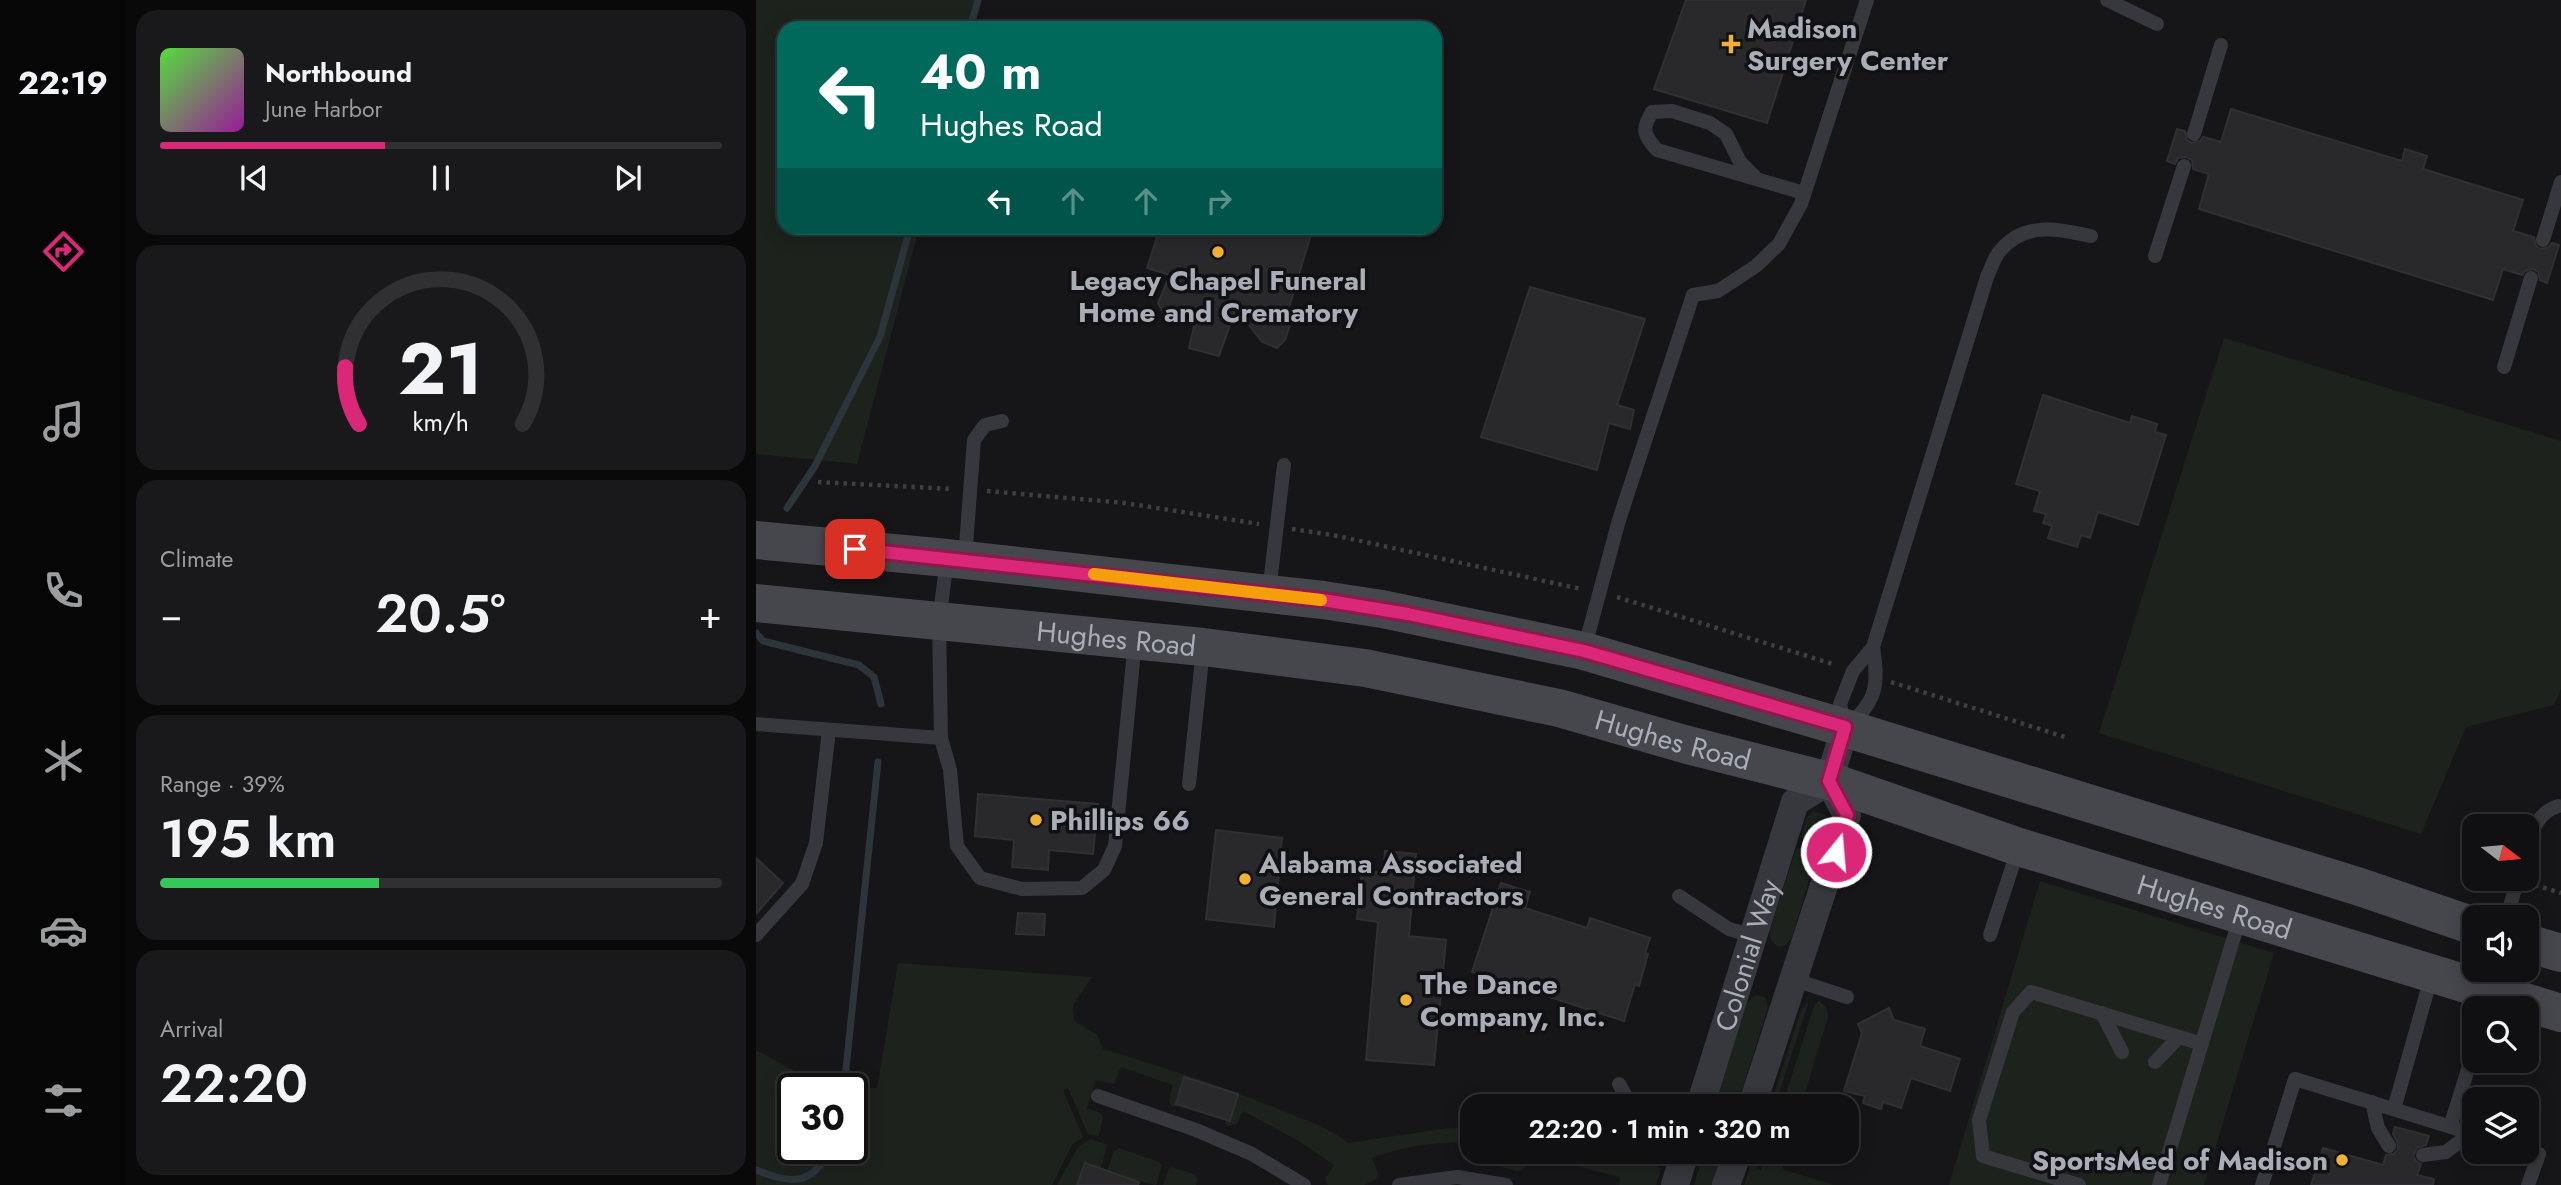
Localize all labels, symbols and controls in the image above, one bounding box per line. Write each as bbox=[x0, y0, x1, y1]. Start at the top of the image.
place label: Madison Surgery Center bbox=[1747, 8, 1949, 81]
marker: Madison Surgery Center bbox=[1721, 34, 1741, 54]
text: 40 m bbox=[920, 37, 1042, 107]
icon: left bbox=[805, 49, 896, 140]
text: Northbound bbox=[265, 54, 412, 92]
text: 22:19 bbox=[18, 60, 108, 106]
text: June Harbor bbox=[265, 92, 382, 126]
text: Hughes Road bbox=[920, 102, 1103, 148]
icon: previous bbox=[235, 159, 273, 197]
icon: pause bbox=[422, 159, 460, 197]
icon: next bbox=[609, 159, 647, 197]
icon: left bbox=[981, 182, 1019, 220]
icon: ahead bbox=[1054, 182, 1092, 220]
icon: ahead bbox=[1127, 182, 1165, 220]
icon: right bbox=[1200, 182, 1238, 220]
icon: directions bbox=[39, 227, 88, 276]
marker: Legacy Chapel Funeral Home and Crematory bbox=[1210, 244, 1226, 260]
place label: Legacy Chapel Funeral Home and Crematory bbox=[1069, 260, 1367, 333]
text: 21 bbox=[399, 316, 483, 421]
icon: music bbox=[39, 397, 88, 446]
text: km/h bbox=[413, 403, 469, 439]
pin bbox=[825, 519, 885, 579]
icon: arrive bbox=[836, 530, 874, 568]
text: Climate bbox=[160, 542, 233, 576]
icon: phone bbox=[39, 566, 88, 615]
text: 20.5° bbox=[376, 576, 505, 652]
text: − bbox=[160, 587, 182, 642]
text: + bbox=[699, 587, 722, 642]
street label: Hughes Road bbox=[1035, 611, 1198, 667]
street label: Hughes Road bbox=[1590, 699, 1755, 781]
icon: climate bbox=[39, 736, 88, 785]
text: Range · 39% bbox=[160, 767, 285, 801]
place label: Phillips 66 bbox=[1050, 800, 1190, 841]
text: 195 km bbox=[160, 801, 336, 877]
marker: Phillips 66 bbox=[1028, 812, 1044, 828]
north arrow bbox=[2462, 814, 2539, 891]
map controls bbox=[2462, 814, 2539, 1164]
position arrow bbox=[1799, 815, 1873, 889]
place label: Alabama Associated General Contractors bbox=[1258, 843, 1524, 916]
street label: Hughes Road bbox=[2132, 864, 2297, 950]
marker: Alabama Associated General Contractors bbox=[1237, 871, 1253, 887]
street label: Colonial Way bbox=[1705, 874, 1791, 1036]
button: sound bbox=[2462, 905, 2539, 982]
icon: car bbox=[39, 906, 88, 955]
place label: The Dance Company, Inc. bbox=[1420, 964, 1606, 1037]
marker: The Dance Company, Inc. bbox=[1398, 992, 1414, 1008]
button: search bbox=[2462, 996, 2539, 1073]
text: Arrival bbox=[160, 1012, 223, 1046]
text: 22:20 bbox=[160, 1046, 308, 1122]
speed limit sign: 30 bbox=[777, 1073, 868, 1164]
icon: filters bbox=[39, 1076, 88, 1125]
button: layers bbox=[2462, 1087, 2539, 1164]
text: 22:20 · 1 min · 320 m bbox=[1528, 1110, 1791, 1148]
place label: SportsMed of Madison bbox=[2032, 1140, 2328, 1181]
marker: SportsMed of Madison bbox=[2334, 1152, 2350, 1168]

